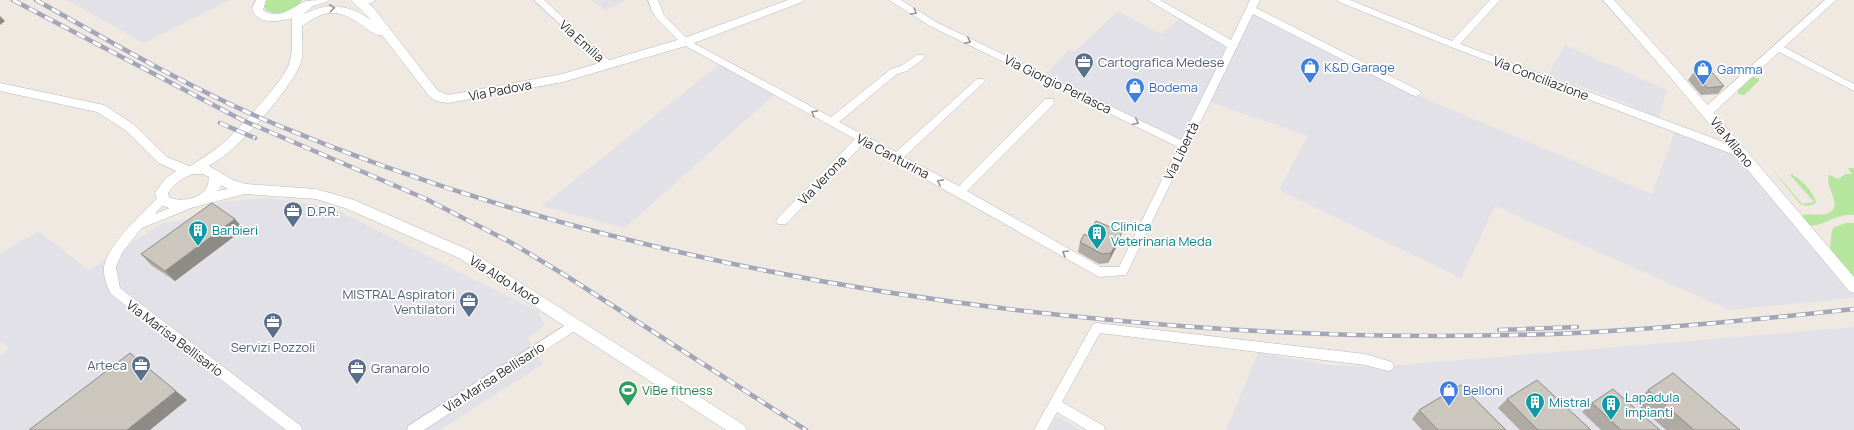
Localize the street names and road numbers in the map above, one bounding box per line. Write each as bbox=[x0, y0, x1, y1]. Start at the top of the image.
street label: Via Emilia bbox=[555, 16, 609, 66]
street label: Via Giorgio Perlasca bbox=[1001, 50, 1115, 118]
street label: Via Conciliazione bbox=[1490, 51, 1592, 105]
street label: Via Padova bbox=[467, 75, 533, 105]
street label: Via Milano bbox=[1706, 113, 1758, 171]
street label: Via Libertà bbox=[1159, 119, 1203, 183]
street label: Via Canturina bbox=[853, 129, 933, 183]
street label: Via Verona bbox=[794, 151, 850, 209]
street label: Via Aldo Moro bbox=[466, 251, 544, 309]
street label: Via Marisa Bellisario bbox=[123, 296, 227, 381]
street label: Via Marisa Bellisario bbox=[440, 337, 548, 416]

